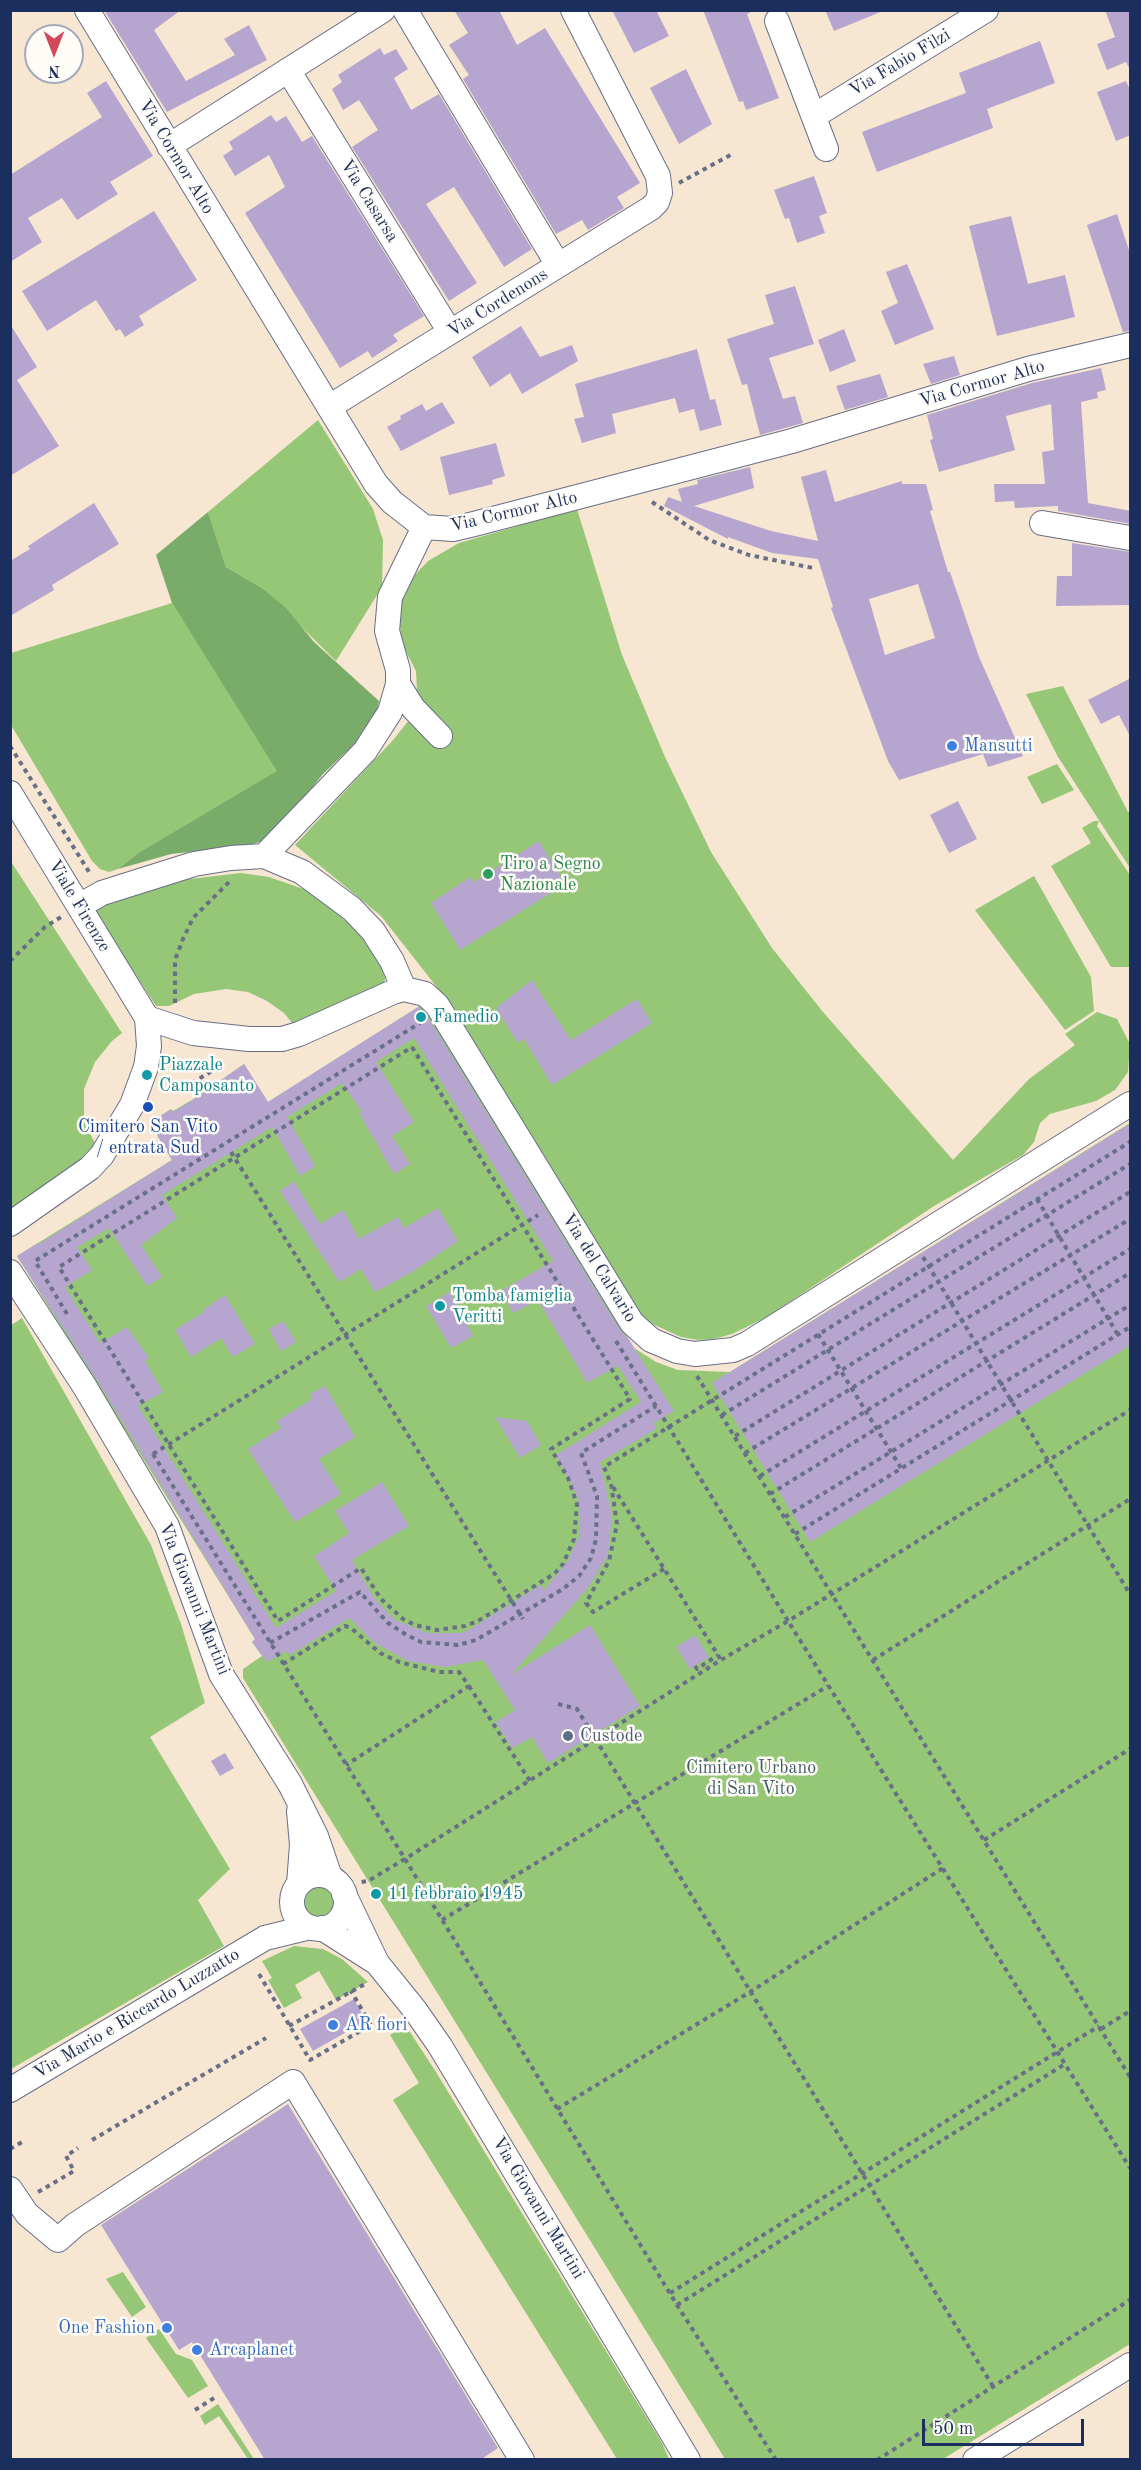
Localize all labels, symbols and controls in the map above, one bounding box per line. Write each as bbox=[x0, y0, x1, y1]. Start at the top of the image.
north arrow bbox=[24, 24, 84, 84]
street label: Via Fabio Filzi bbox=[845, 24, 955, 102]
text: N bbox=[48, 62, 60, 78]
street label: Via Cormor Alto bbox=[133, 96, 219, 218]
street label: Via Casarsa bbox=[335, 156, 403, 246]
street label: Via Cordenons bbox=[444, 264, 552, 342]
street label: Via Cormor Alto bbox=[917, 356, 1047, 412]
street label: Via Cormor Alto bbox=[448, 487, 580, 537]
place label: Mansutti bbox=[964, 735, 1033, 757]
marker: Mansutti bbox=[945, 739, 959, 753]
place label: Tiro a Segno Nazionale bbox=[500, 853, 601, 896]
street label: Viale Firenze bbox=[43, 856, 115, 956]
marker: Tiro a Segno Nazionale bbox=[481, 867, 495, 881]
place label: Famedio bbox=[433, 1006, 499, 1028]
marker: Famedio bbox=[414, 1010, 428, 1024]
place label: Piazzale Camposanto bbox=[159, 1054, 254, 1096]
marker: Piazzale Camposanto bbox=[140, 1068, 154, 1082]
marker: Cimitero San Vito / entrata Sud bbox=[141, 1100, 155, 1114]
place label: Cimitero San Vito / entrata Sud bbox=[78, 1116, 218, 1158]
street label: Via del Calvario bbox=[557, 1210, 641, 1326]
place label: Tomba famiglia Veritti bbox=[452, 1285, 572, 1328]
marker: Tomba famiglia Veritti bbox=[433, 1299, 447, 1313]
street label: Via Giovanni Martini bbox=[154, 1520, 234, 1678]
place label: Custode bbox=[580, 1725, 642, 1747]
marker: Custode bbox=[561, 1729, 575, 1743]
park label: Cimitero Urbano di San Vito bbox=[686, 1757, 816, 1800]
place label: 11 febbraio 1945 bbox=[388, 1883, 523, 1905]
marker: 11 febbraio 1945 bbox=[369, 1887, 383, 1901]
street label: Via Mario e Riccardo Luzzatto bbox=[30, 1944, 244, 2084]
place label: AR fiori bbox=[345, 2014, 407, 2036]
marker: AR fiori bbox=[326, 2018, 340, 2032]
street label: Via Giovanni Martini bbox=[487, 2133, 589, 2283]
place label: One Fashion bbox=[58, 2317, 155, 2339]
marker: One Fashion bbox=[160, 2321, 174, 2335]
place label: Arcaplanet bbox=[209, 2339, 294, 2361]
marker: Arcaplanet bbox=[190, 2343, 204, 2357]
scale bar bbox=[925, 2407, 1087, 2445]
text: 50 m bbox=[933, 2420, 973, 2438]

